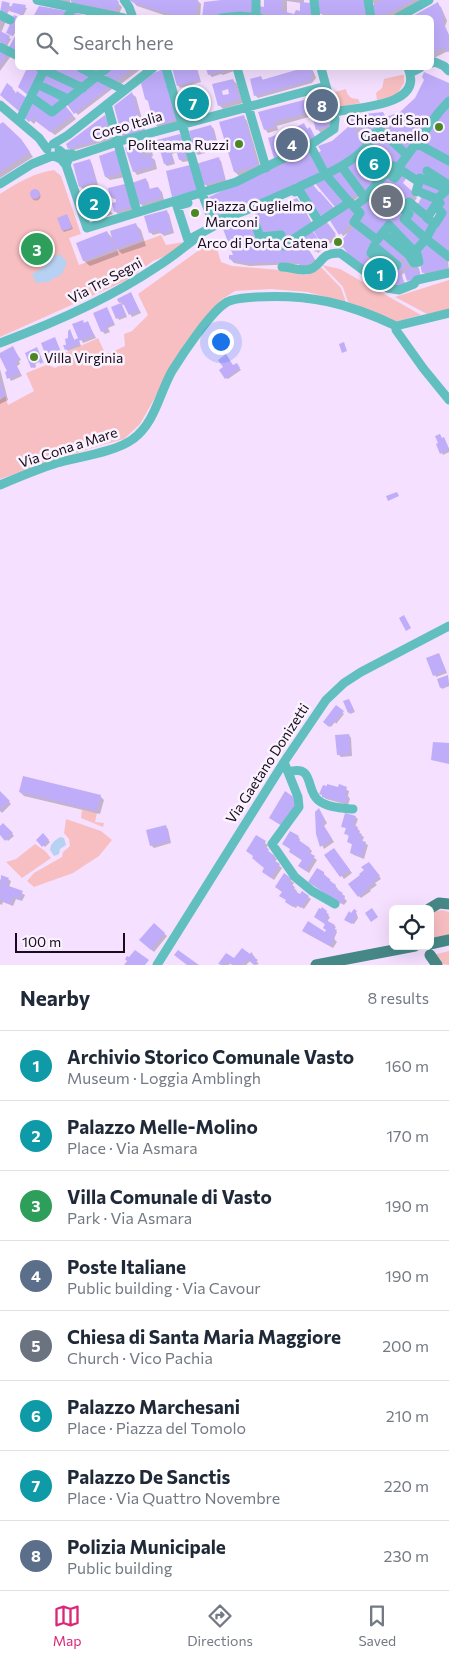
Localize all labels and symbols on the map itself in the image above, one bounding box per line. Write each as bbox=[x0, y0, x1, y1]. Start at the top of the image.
pin: 7 bbox=[177, 84, 209, 122]
pin: 8 bbox=[306, 86, 338, 124]
street label: Corso Italia bbox=[90, 107, 164, 143]
place label: Chiesa di San Gaetanello bbox=[346, 111, 429, 144]
marker: Chiesa di San Gaetanello bbox=[433, 121, 445, 133]
pin: 4 bbox=[276, 125, 308, 163]
place label: Politeama Ruzzi bbox=[128, 136, 229, 153]
marker: Politeama Ruzzi bbox=[233, 138, 245, 150]
pin: 6 bbox=[358, 144, 390, 182]
pin: 5 bbox=[371, 182, 403, 220]
pin: 2 bbox=[78, 184, 110, 222]
place label: Piazza Guglielmo Marconi bbox=[205, 197, 313, 230]
marker: Piazza Guglielmo Marconi bbox=[189, 207, 201, 219]
pin: 3 bbox=[21, 230, 53, 268]
place label: Arco di Porta Catena bbox=[197, 234, 328, 251]
marker: Arco di Porta Catena bbox=[332, 236, 344, 248]
street label: Via Tre Segni bbox=[65, 253, 145, 307]
pin: 1 bbox=[364, 255, 396, 293]
your location bbox=[208, 329, 234, 355]
place label: Villa Virginia bbox=[44, 349, 123, 366]
marker: Villa Virginia bbox=[28, 351, 40, 363]
street label: Via Cona a Mare bbox=[17, 423, 119, 471]
street label: Via Gaetano Donizetti bbox=[222, 700, 312, 826]
scale bar bbox=[15, 930, 125, 953]

